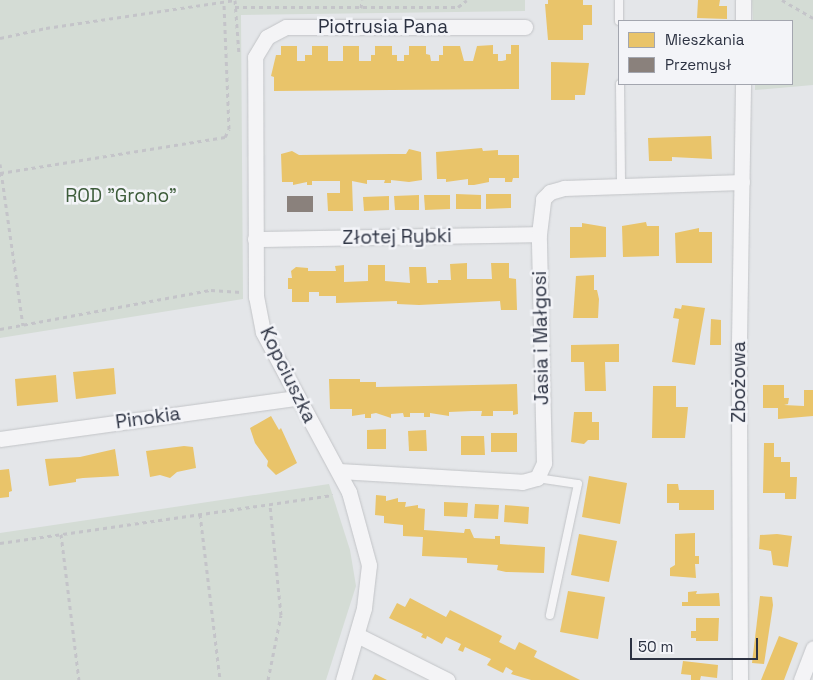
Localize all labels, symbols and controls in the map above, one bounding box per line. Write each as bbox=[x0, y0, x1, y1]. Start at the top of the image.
street label: Piotrusia Pana bbox=[318, 16, 448, 38]
legend bbox=[618, 20, 793, 85]
text: Mieszkania bbox=[665, 30, 744, 49]
text: Przemysł bbox=[665, 55, 731, 74]
park label: ROD "Grono" bbox=[65, 185, 177, 207]
street label: Złotej Rybki bbox=[342, 225, 452, 249]
street label: Jasia i Małgosi bbox=[528, 271, 554, 405]
street label: Kopciuszka bbox=[255, 323, 321, 427]
street label: Zbożowa bbox=[728, 341, 750, 423]
street label: Pinokia bbox=[114, 402, 182, 434]
scale bar bbox=[633, 628, 760, 660]
text: 50 m bbox=[638, 637, 673, 656]

